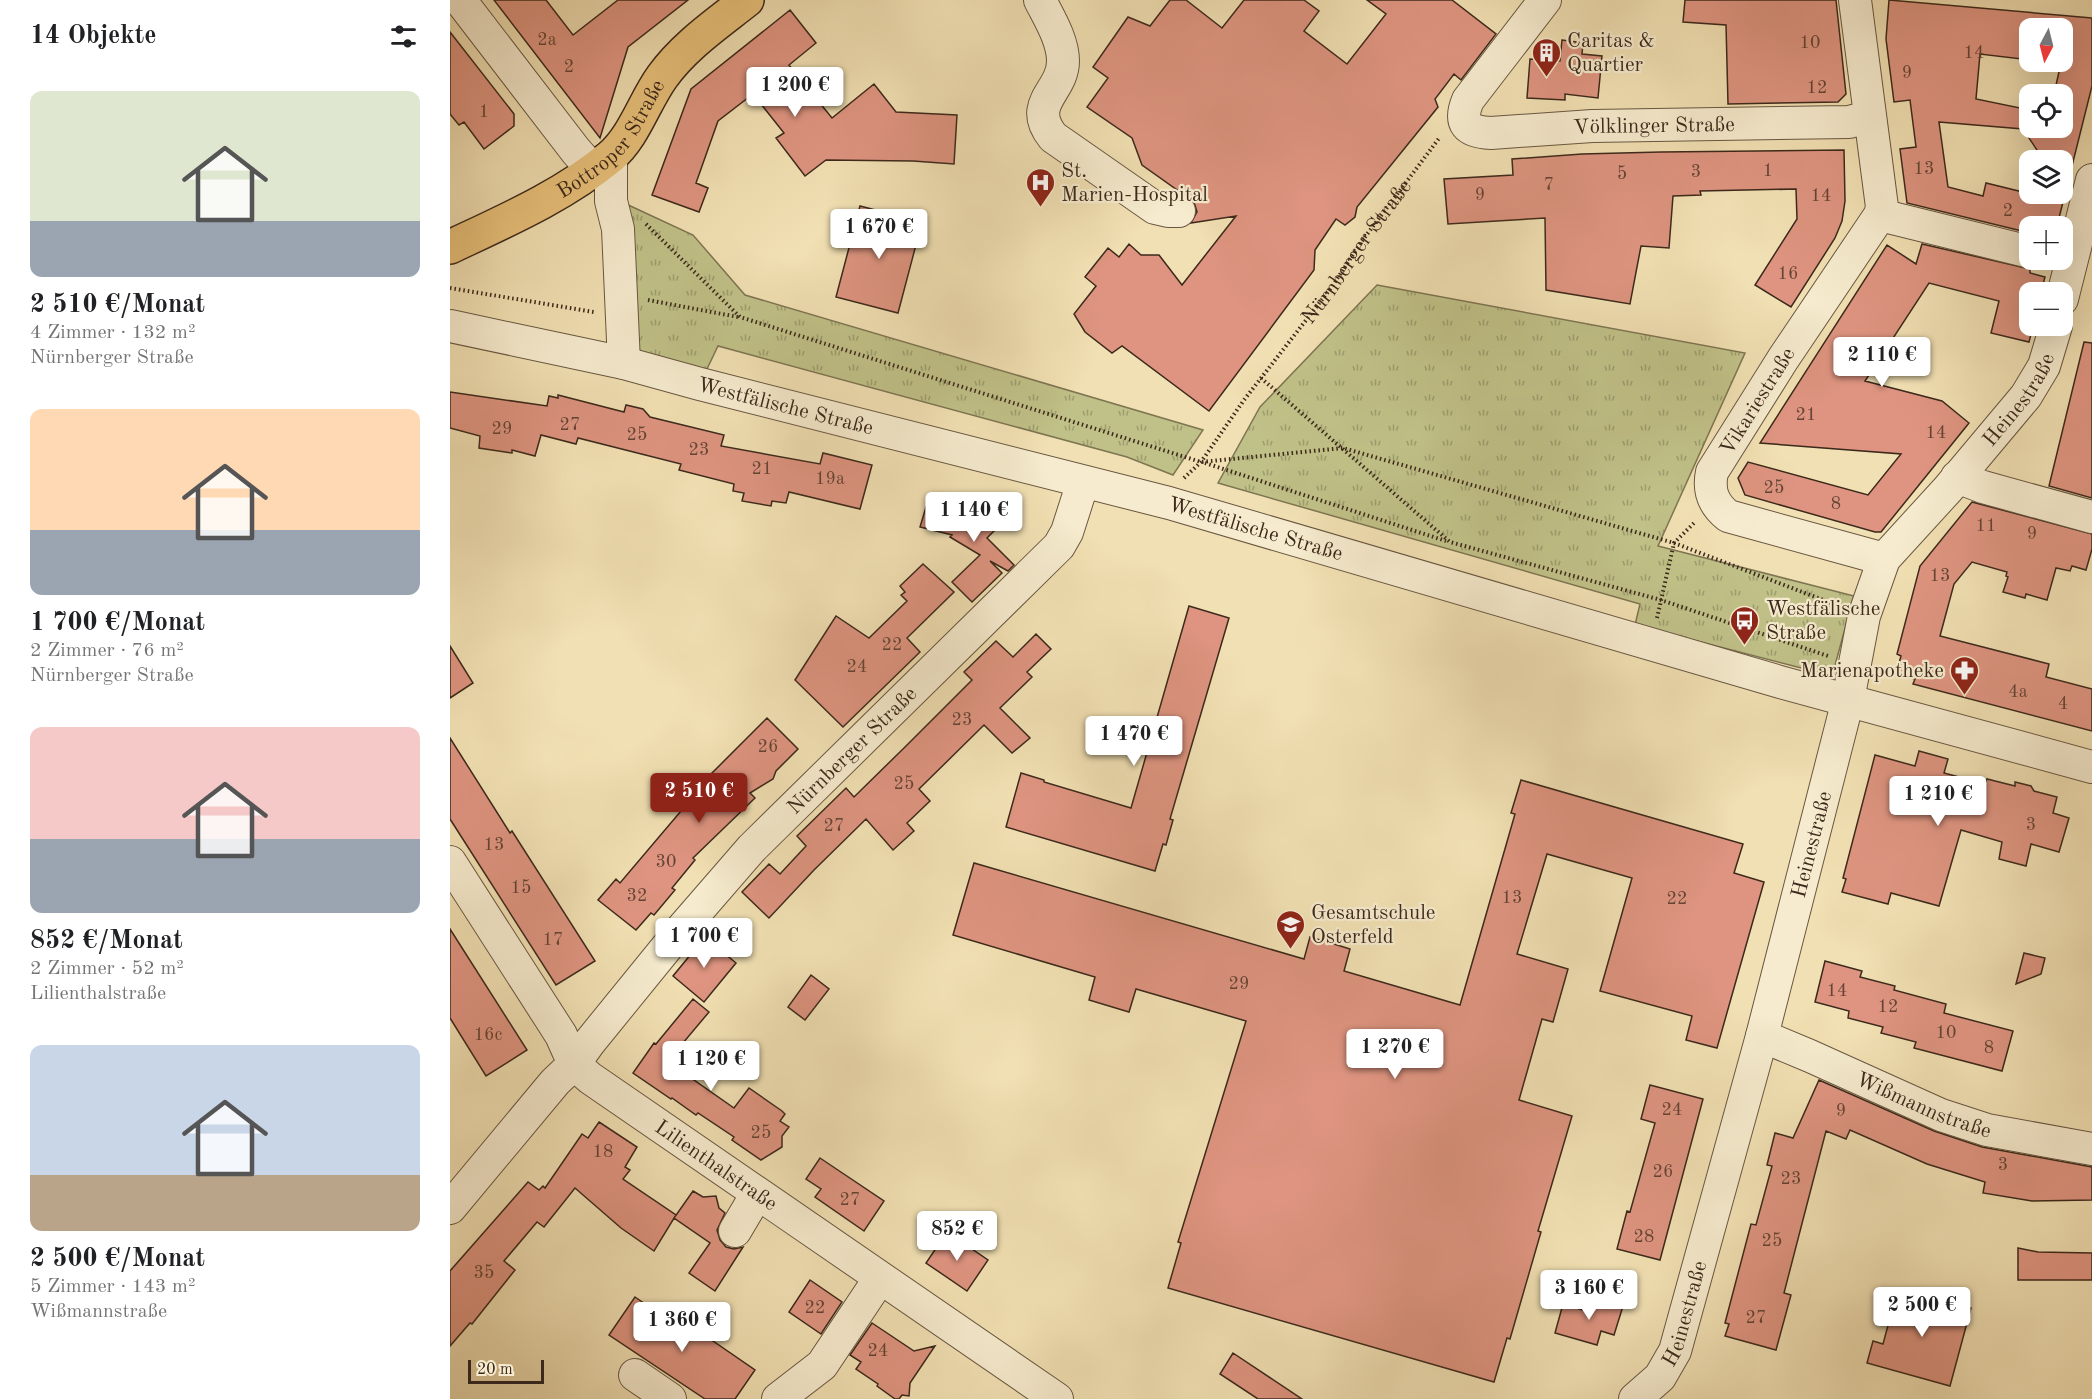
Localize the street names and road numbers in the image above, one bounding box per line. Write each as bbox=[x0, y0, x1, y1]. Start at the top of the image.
street label: Bottroper Straße bbox=[554, 76, 669, 203]
street label: Völklinger Straße bbox=[1573, 115, 1735, 139]
street label: Nürnberger Straße bbox=[1298, 176, 1416, 328]
street label: Vikariestraße bbox=[1717, 344, 1800, 459]
street label: Heinestraße bbox=[1979, 351, 2059, 451]
street label: Westfälische Straße bbox=[695, 375, 875, 440]
street label: Westfälische Straße bbox=[1166, 494, 1345, 565]
street label: Nürnberger Straße bbox=[784, 683, 921, 819]
street label: Heinestraße bbox=[1789, 789, 1836, 900]
street label: Wißmannstraße bbox=[1852, 1069, 1994, 1143]
street label: Lilienthalstraße bbox=[651, 1117, 781, 1215]
street label: Heinestraße bbox=[1659, 1259, 1711, 1371]

